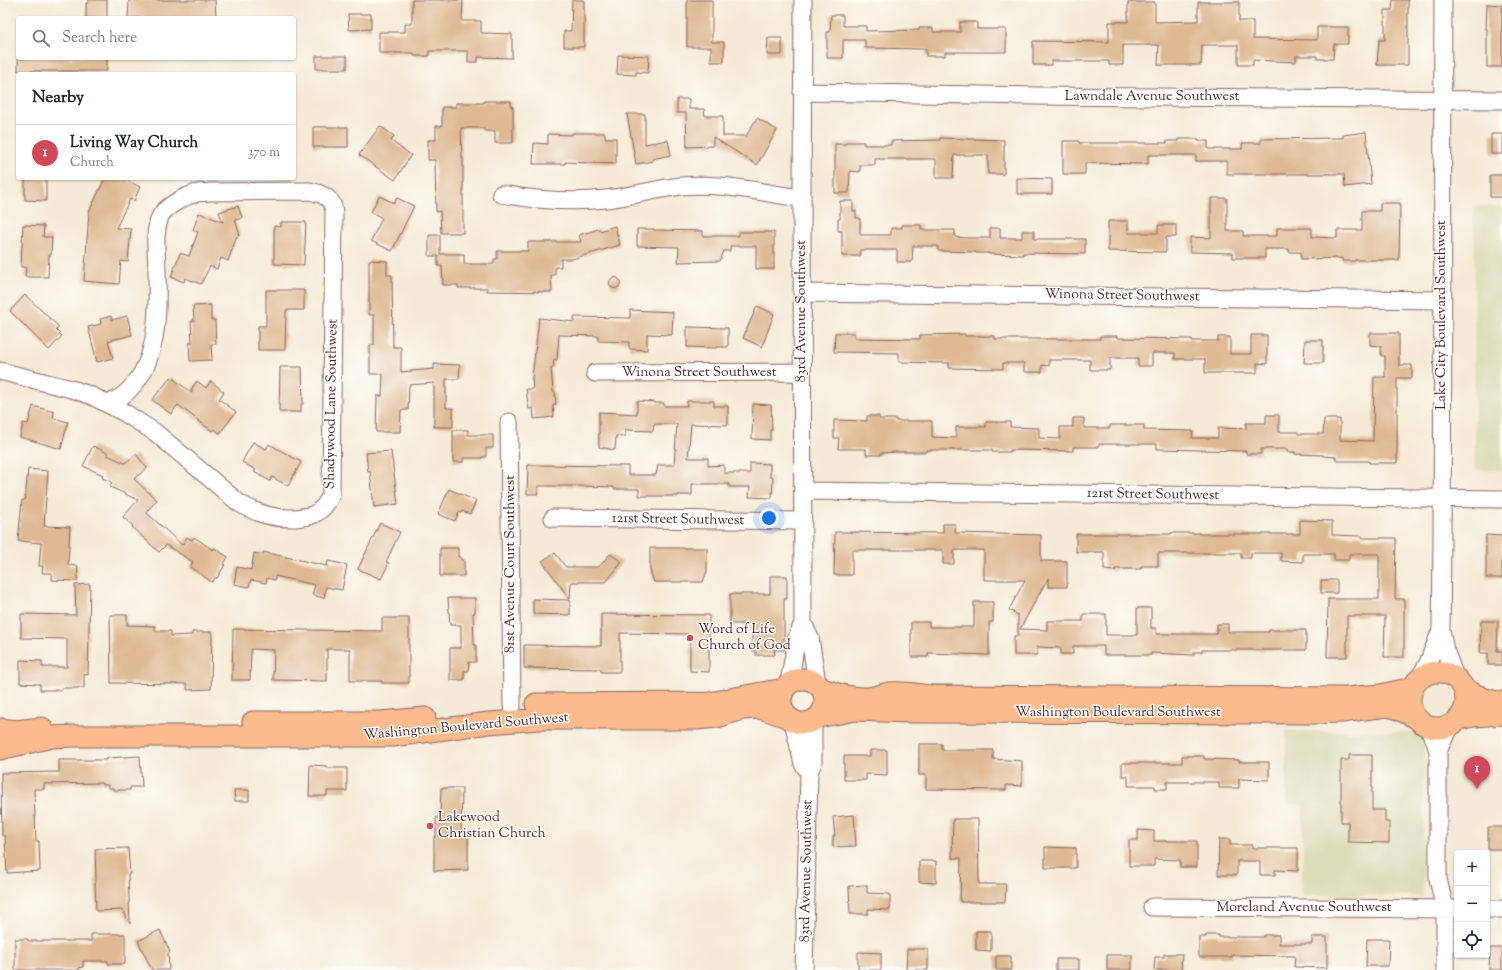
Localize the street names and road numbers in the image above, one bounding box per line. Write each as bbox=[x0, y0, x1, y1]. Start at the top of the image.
street label: Lawndale Avenue Southwest bbox=[1065, 87, 1239, 107]
street label: Lake City Boulevard Southwest bbox=[1432, 220, 1452, 410]
street label: 83rd Avenue Southwest bbox=[792, 240, 812, 382]
street label: Winona Street Southwest bbox=[1044, 285, 1200, 307]
street label: Shadywood Lane Southwest bbox=[321, 319, 343, 489]
street label: Winona Street Southwest bbox=[621, 363, 777, 383]
street label: 81st Avenue Court Southwest bbox=[501, 475, 521, 653]
street label: 121st Street Southwest bbox=[1087, 484, 1220, 506]
street label: 121st Street Southwest bbox=[612, 509, 745, 531]
street label: Washington Boulevard Southwest bbox=[1015, 703, 1221, 723]
street label: Washington Boulevard Southwest bbox=[363, 708, 570, 746]
street label: 83rd Avenue Southwest bbox=[796, 800, 818, 942]
street label: Moreland Avenue Southwest bbox=[1217, 898, 1392, 918]

